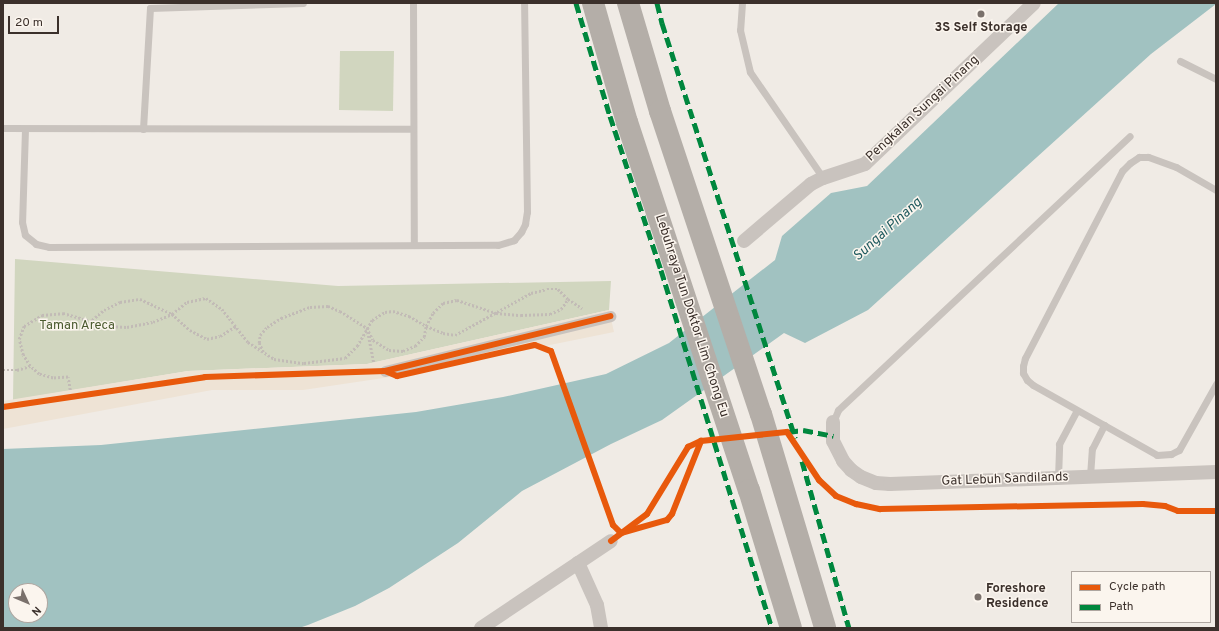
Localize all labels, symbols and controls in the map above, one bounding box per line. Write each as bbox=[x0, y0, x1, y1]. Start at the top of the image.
scale bar bbox=[10, 8, 61, 34]
marker: 3S Self Storage bbox=[976, 9, 986, 19]
text: 20 m bbox=[15, 15, 43, 31]
place label: 3S Self Storage bbox=[934, 20, 1028, 36]
street label: Pengkalan Sungai Pinang bbox=[863, 53, 983, 165]
water label: Sungai Pinang bbox=[850, 195, 926, 265]
street label: Lebuhraya Tun Doktor Lim Chong Eu bbox=[651, 212, 731, 420]
park label: Taman Areca bbox=[39, 318, 115, 334]
street label: Gat Lebuh Sandilands bbox=[941, 470, 1069, 490]
legend bbox=[1071, 571, 1211, 623]
text: Cycle path bbox=[1109, 579, 1166, 595]
place label: Foreshore Residence bbox=[986, 582, 1049, 613]
north arrow bbox=[8, 583, 48, 623]
marker: Foreshore Residence bbox=[973, 592, 983, 602]
text: Path bbox=[1109, 599, 1134, 615]
text: N bbox=[28, 603, 44, 618]

